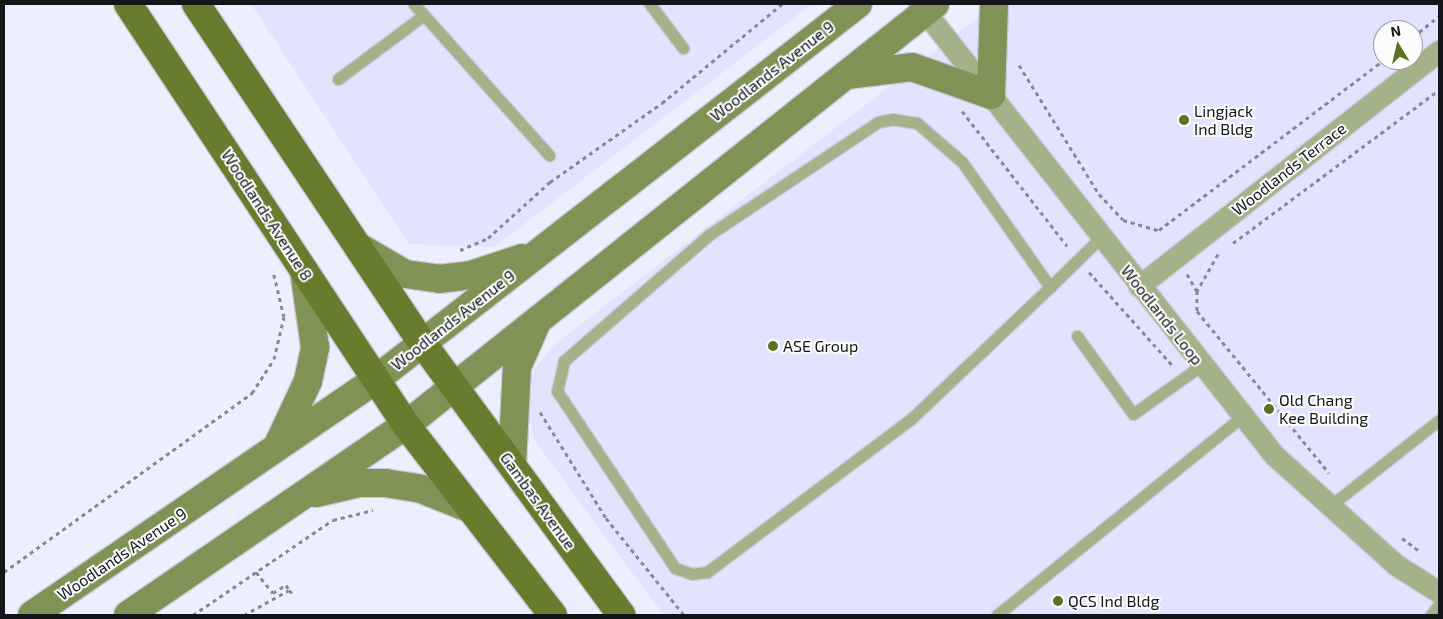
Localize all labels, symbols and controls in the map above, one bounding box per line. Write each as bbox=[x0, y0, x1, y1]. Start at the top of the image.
street label: Woodlands Avenue 9 bbox=[706, 17, 838, 125]
north arrow bbox=[1373, 20, 1423, 70]
text: N bbox=[1389, 21, 1402, 40]
place label: Lingjack Ind Bldg bbox=[1194, 101, 1253, 139]
marker: Lingjack Ind Bldg bbox=[1178, 114, 1190, 126]
street label: Woodlands Terrace bbox=[1228, 118, 1350, 220]
street label: Woodlands Avenue 8 bbox=[217, 146, 317, 284]
street label: Woodlands Loop bbox=[1117, 261, 1207, 369]
street label: Woodlands Avenue 9 bbox=[387, 266, 519, 374]
place label: ASE Group bbox=[783, 336, 858, 356]
marker: ASE Group bbox=[767, 340, 779, 352]
place label: Old Chang Kee Building bbox=[1279, 390, 1368, 428]
marker: Old Chang Kee Building bbox=[1263, 403, 1275, 415]
street label: Gambas Avenue bbox=[496, 448, 580, 554]
street label: Woodlands Avenue 9 bbox=[54, 503, 190, 605]
place label: QCS Ind Bldg bbox=[1068, 591, 1159, 611]
marker: QCS Ind Bldg bbox=[1052, 595, 1064, 607]

